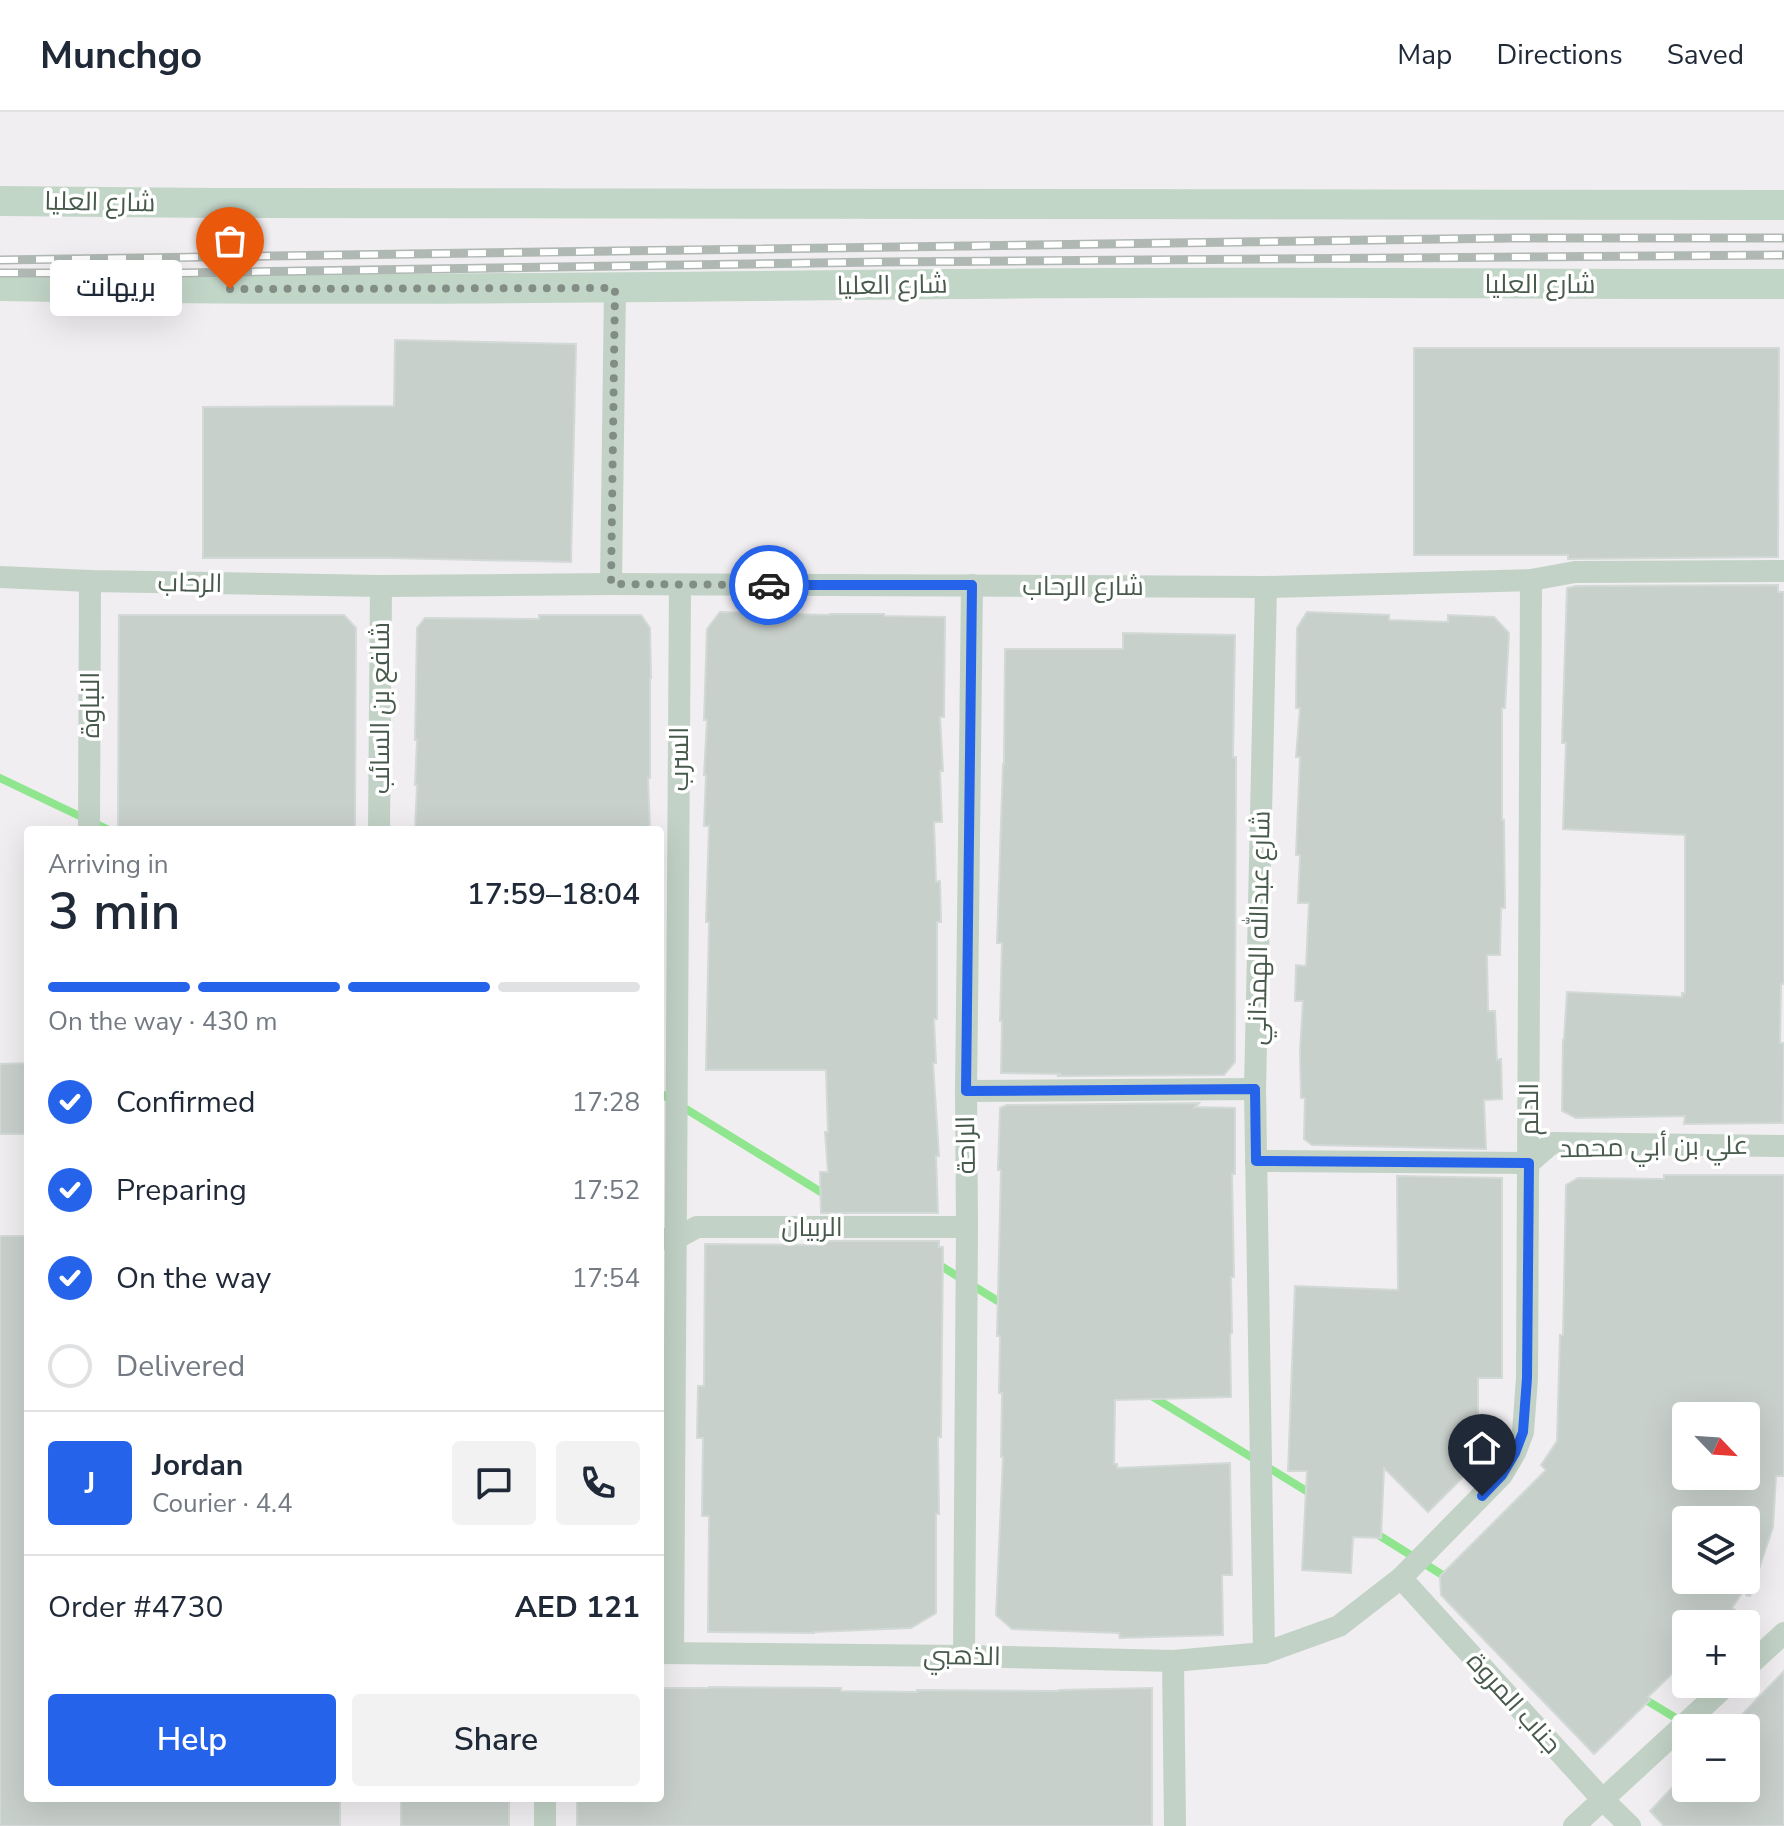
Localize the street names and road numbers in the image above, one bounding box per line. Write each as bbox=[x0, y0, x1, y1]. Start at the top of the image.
street label: شارع العليا bbox=[44, 184, 156, 220]
street label: شارع العليا bbox=[836, 267, 948, 303]
street label: شارع العليا bbox=[1484, 267, 1596, 302]
street label: الرحاب bbox=[157, 565, 223, 601]
street label: شارع الرحاب bbox=[1022, 569, 1144, 604]
street label: شافع بن السائب bbox=[363, 622, 398, 794]
street label: النباوة bbox=[73, 672, 108, 738]
street label: السرب bbox=[662, 727, 697, 791]
street label: شارع عبدالله الهمذاني bbox=[1239, 810, 1282, 1046]
street label: الدلم bbox=[1512, 1083, 1547, 1135]
street label: الراحة bbox=[948, 1115, 984, 1175]
street label: علي بن أبي محمد bbox=[1559, 1128, 1749, 1169]
street label: الربيان bbox=[781, 1210, 843, 1245]
street label: الذهبي bbox=[923, 1638, 1001, 1677]
street label: جناب المروة bbox=[1459, 1645, 1569, 1761]

